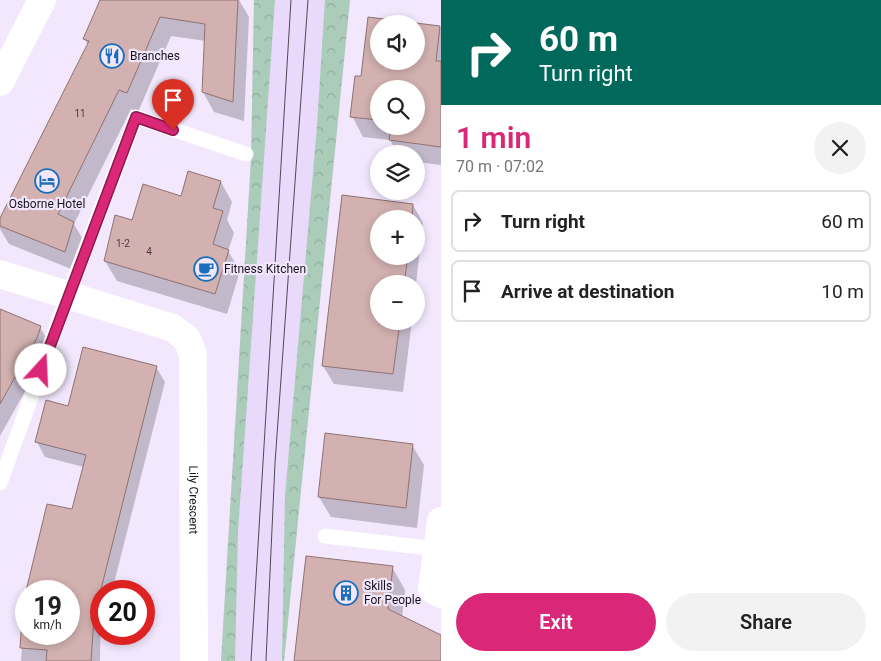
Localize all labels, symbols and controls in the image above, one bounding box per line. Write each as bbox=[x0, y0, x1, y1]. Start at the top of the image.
map controls bbox=[370, 15, 425, 330]
button: sound bbox=[370, 15, 425, 70]
text: 60 m bbox=[539, 19, 618, 60]
icon: right bbox=[456, 20, 521, 85]
restaurant icon: Branches bbox=[99, 43, 125, 69]
place label: Branches bbox=[130, 49, 180, 63]
text: Turn right bbox=[539, 61, 633, 86]
pin bbox=[152, 79, 194, 130]
button: search bbox=[370, 80, 425, 135]
icon: arrive bbox=[159, 86, 187, 114]
house number: 11 bbox=[74, 108, 86, 119]
text: 1 min bbox=[456, 120, 531, 155]
button: close bbox=[814, 122, 866, 174]
button: layers bbox=[370, 145, 425, 200]
text: 70 m · 07:02 bbox=[456, 157, 544, 176]
hotel icon: Osborne Hotel bbox=[34, 168, 60, 194]
place label: Osborne Hotel bbox=[9, 197, 85, 211]
icon: right bbox=[458, 207, 486, 235]
button: + bbox=[370, 210, 425, 265]
text: Turn right bbox=[501, 210, 585, 233]
text: 60 m bbox=[821, 210, 864, 233]
house number: 1-2 bbox=[116, 238, 130, 249]
house number: 4 bbox=[146, 246, 152, 257]
cafe icon: Fitness Kitchen bbox=[193, 256, 219, 282]
place label: Fitness Kitchen bbox=[224, 262, 306, 276]
button: − bbox=[370, 275, 425, 330]
icon: arrive bbox=[458, 277, 486, 305]
text: Arrive at destination bbox=[501, 280, 674, 303]
text: 10 m bbox=[821, 280, 864, 303]
position arrow bbox=[14, 343, 66, 395]
street label: Lily Crescent bbox=[186, 465, 201, 534]
place label: Skills For People bbox=[364, 579, 421, 607]
speed limit sign: 20 bbox=[90, 580, 155, 645]
building icon: Skills For People bbox=[333, 580, 359, 606]
text: 19 bbox=[33, 592, 62, 621]
button: Exit bbox=[456, 593, 656, 651]
button: Share bbox=[666, 593, 866, 651]
text: km/h bbox=[33, 618, 62, 632]

